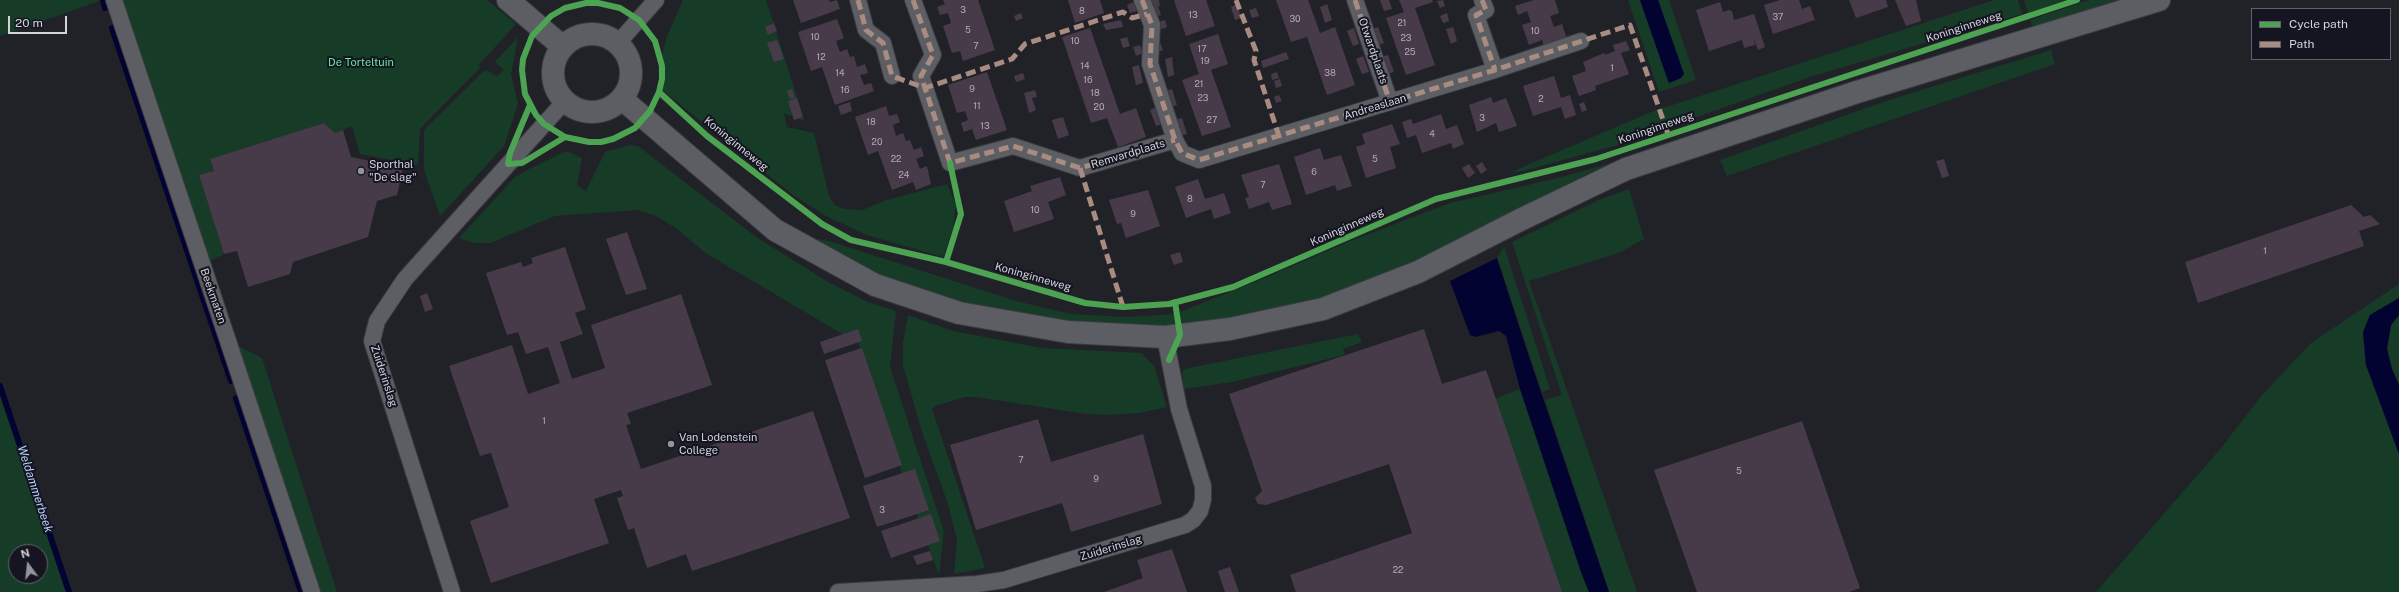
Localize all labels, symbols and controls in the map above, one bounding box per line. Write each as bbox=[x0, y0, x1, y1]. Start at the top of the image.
house number: 3 bbox=[960, 5, 966, 15]
house number: 8 bbox=[1079, 6, 1085, 16]
scale bar bbox=[10, 8, 69, 34]
legend bbox=[2251, 8, 2391, 60]
street label: Koninginneweg bbox=[1924, 9, 2004, 45]
house number: 13 bbox=[1188, 10, 1198, 20]
house number: 37 bbox=[1773, 12, 1783, 22]
house number: 30 bbox=[1289, 14, 1301, 24]
text: 20 m bbox=[15, 16, 43, 30]
street label: Otwardplaats bbox=[1355, 16, 1391, 86]
text: Cycle path bbox=[2289, 17, 2348, 31]
house number: 21 bbox=[1397, 18, 1407, 28]
house number: 5 bbox=[965, 25, 971, 35]
house number: 10 bbox=[1530, 26, 1540, 36]
house number: 10 bbox=[810, 32, 820, 42]
house number: 23 bbox=[1400, 33, 1412, 43]
house number: 10 bbox=[1070, 36, 1080, 46]
text: Path bbox=[2289, 37, 2315, 51]
house number: 7 bbox=[973, 41, 979, 51]
house number: 17 bbox=[1197, 44, 1207, 54]
house number: 25 bbox=[1404, 47, 1416, 57]
house number: 12 bbox=[816, 52, 826, 62]
park label: De Torteltuin bbox=[328, 56, 394, 70]
house number: 19 bbox=[1200, 56, 1210, 66]
house number: 14 bbox=[1080, 61, 1090, 71]
house number: 1 bbox=[1610, 63, 1614, 73]
house number: 14 bbox=[835, 68, 845, 78]
house number: 38 bbox=[1324, 68, 1336, 78]
house number: 16 bbox=[1083, 75, 1093, 85]
house number: 21 bbox=[1194, 79, 1204, 89]
house number: 9 bbox=[969, 84, 975, 94]
house number: 16 bbox=[840, 85, 850, 95]
house number: 18 bbox=[1090, 88, 1100, 98]
street label: Andreaslaan bbox=[1342, 91, 1408, 123]
house number: 23 bbox=[1197, 93, 1209, 103]
house number: 2 bbox=[1538, 94, 1544, 104]
house number: 11 bbox=[973, 101, 981, 111]
house number: 20 bbox=[1094, 102, 1104, 112]
street label: Koninginneweg bbox=[1617, 109, 1695, 147]
house number: 3 bbox=[1479, 113, 1485, 123]
street label: Koninginneweg bbox=[701, 114, 771, 174]
house number: 27 bbox=[1207, 115, 1217, 125]
house number: 18 bbox=[866, 117, 876, 127]
house number: 13 bbox=[980, 121, 990, 131]
house number: 4 bbox=[1429, 129, 1435, 139]
street label: Remvardplaats bbox=[1089, 136, 1167, 172]
house number: 20 bbox=[872, 137, 882, 147]
house number: 22 bbox=[891, 154, 901, 164]
house number: 5 bbox=[1372, 154, 1378, 164]
place label: Sporthal "De slag" bbox=[369, 158, 417, 184]
marker: Sporthal "De slag" bbox=[356, 166, 366, 176]
house number: 6 bbox=[1311, 167, 1317, 177]
house number: 24 bbox=[898, 170, 910, 180]
house number: 7 bbox=[1260, 180, 1266, 190]
house number: 8 bbox=[1187, 194, 1193, 204]
house number: 10 bbox=[1030, 205, 1040, 215]
street label: Koninginneweg bbox=[1308, 205, 1386, 249]
house number: 9 bbox=[1130, 209, 1136, 219]
house number: 1 bbox=[2263, 246, 2267, 256]
street label: Koninginneweg bbox=[993, 260, 1073, 294]
street label: Beekmaten bbox=[197, 266, 229, 326]
street label: Zuiderinslag bbox=[368, 343, 400, 409]
house number: 1 bbox=[542, 416, 546, 426]
place label: Van Lodenstein College bbox=[679, 431, 757, 457]
marker: Van Lodenstein College bbox=[666, 439, 676, 449]
water label: Weldammerbeek bbox=[14, 444, 56, 534]
house number: 7 bbox=[1018, 455, 1024, 465]
house number: 5 bbox=[1736, 466, 1742, 476]
house number: 9 bbox=[1093, 474, 1099, 484]
house number: 3 bbox=[879, 505, 885, 515]
street label: Zuiderinslag bbox=[1078, 532, 1144, 564]
north arrow bbox=[8, 544, 48, 584]
text: N bbox=[19, 546, 31, 560]
house number: 22 bbox=[1393, 565, 1403, 575]

